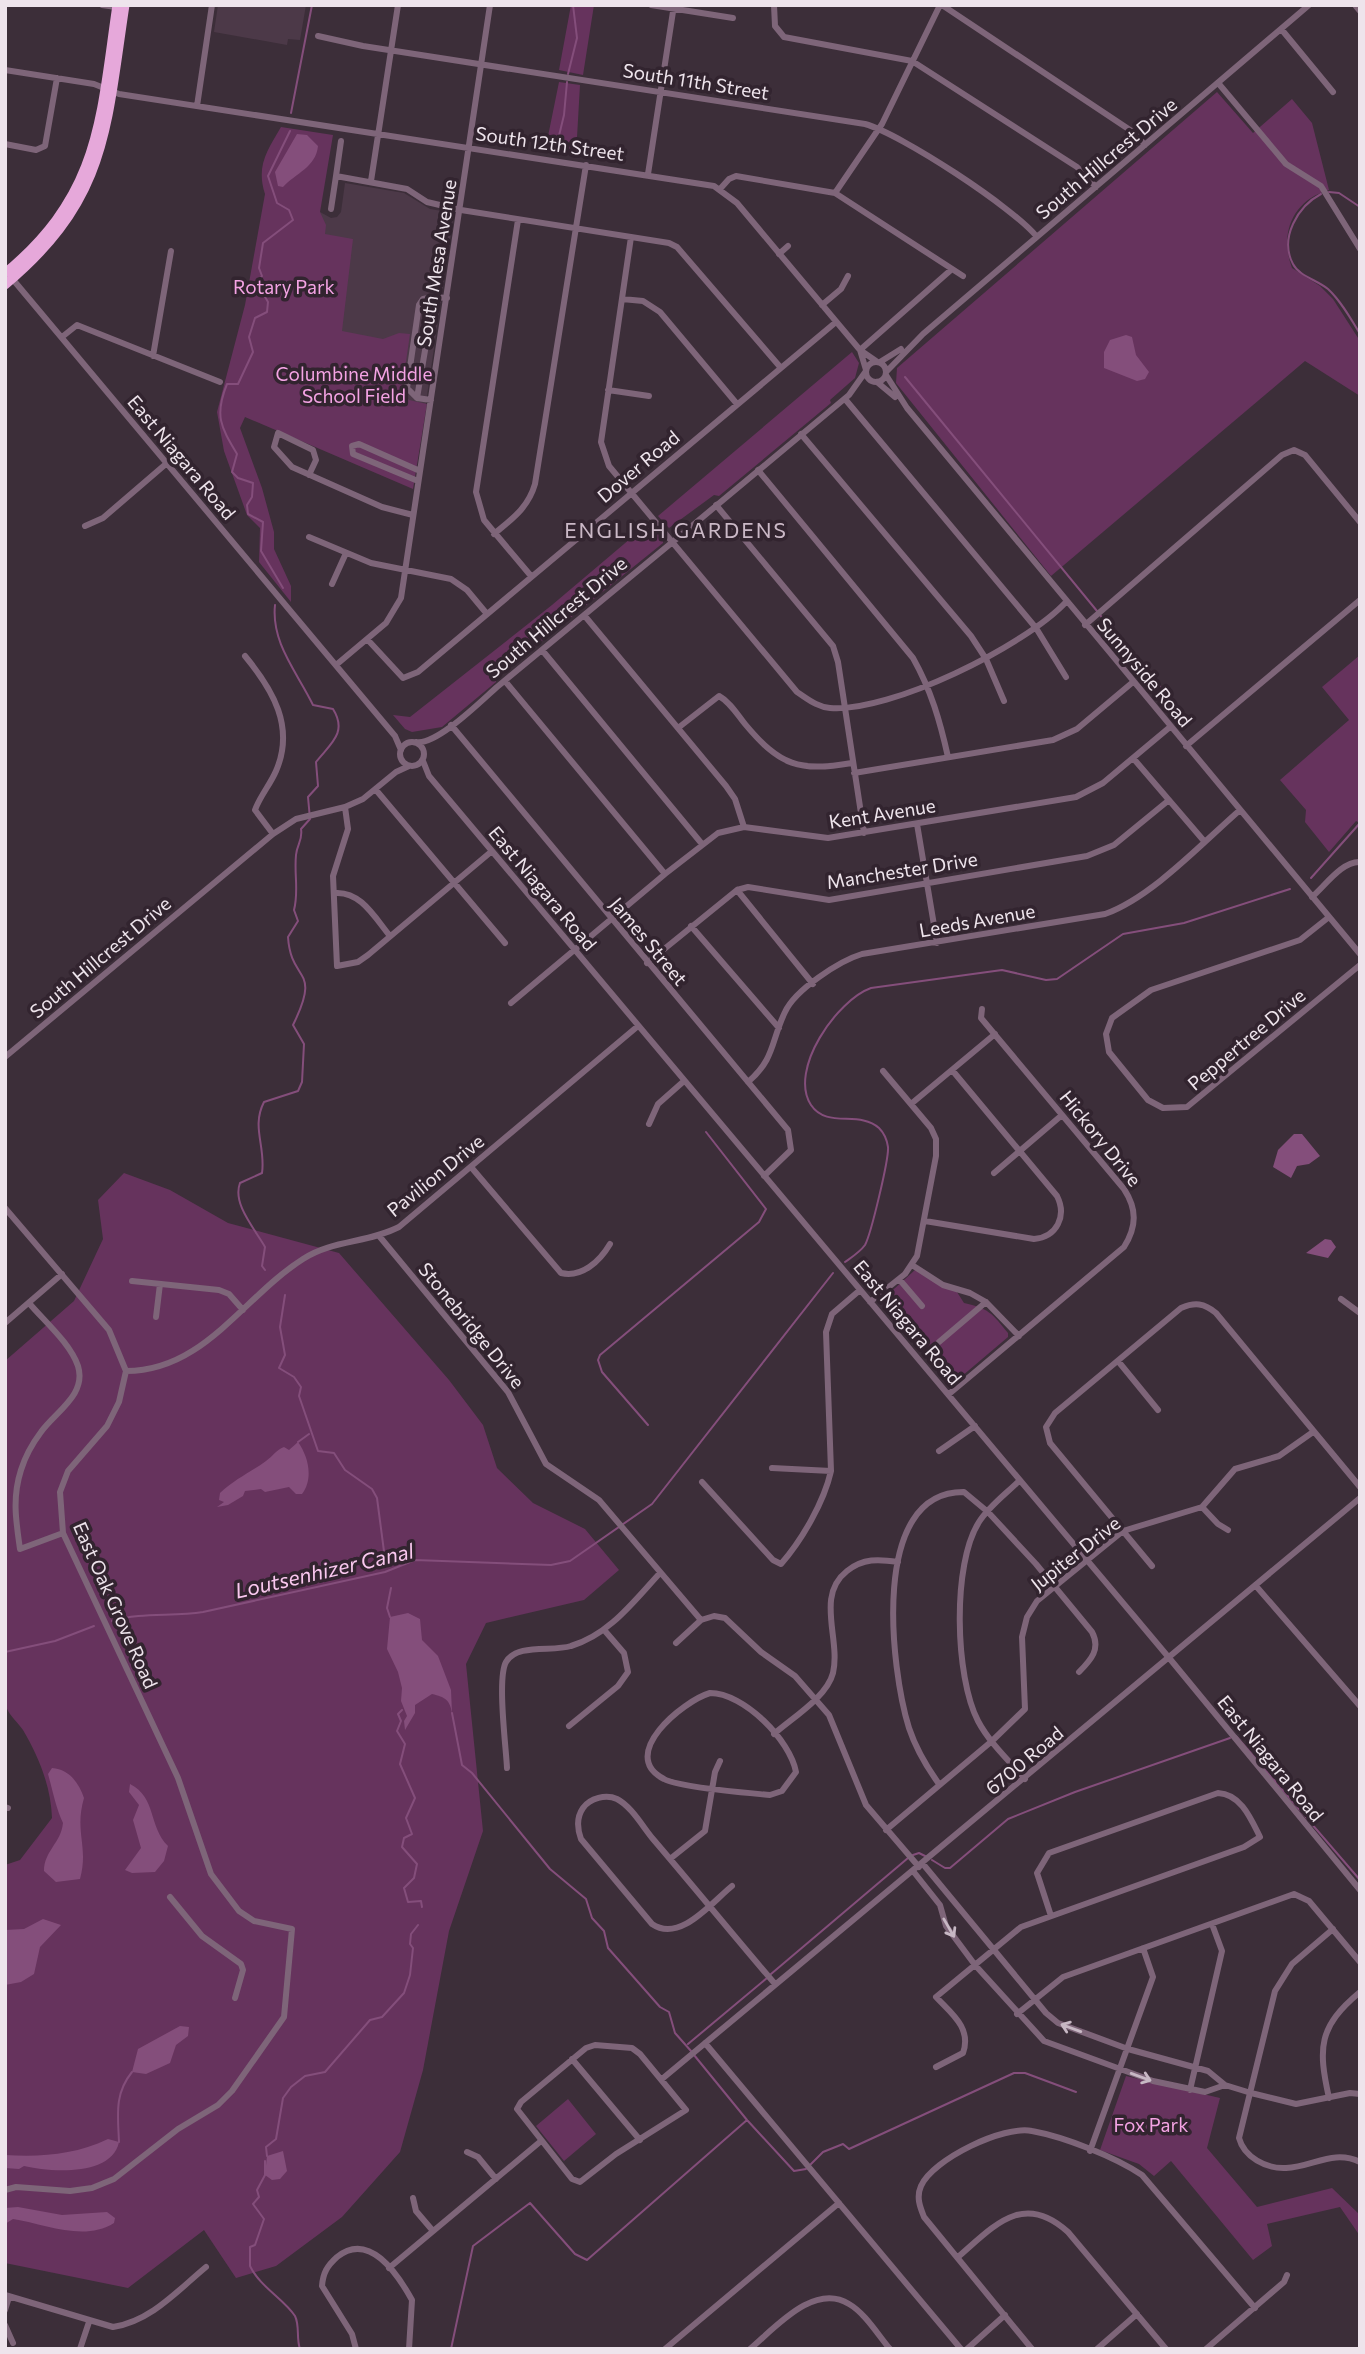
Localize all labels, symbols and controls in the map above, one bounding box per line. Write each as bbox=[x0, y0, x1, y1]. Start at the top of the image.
street label: South 11th Street bbox=[621, 58, 771, 104]
street label: South Hillcrest Drive bbox=[1031, 92, 1181, 224]
street label: South 12th Street bbox=[474, 121, 626, 165]
street label: South Mesa Avenue bbox=[411, 178, 461, 348]
park label: Rotary Park bbox=[233, 275, 335, 298]
park label: Columbine Middle School Field bbox=[276, 362, 432, 407]
street label: East Niagara Road bbox=[123, 390, 241, 524]
street label: Dover Road bbox=[592, 425, 684, 507]
district label: ENGLISH GARDENS bbox=[564, 517, 788, 542]
street label: South Hillcrest Drive bbox=[481, 551, 631, 683]
street label: Sunnyside Road bbox=[1093, 613, 1197, 731]
street label: Kent Avenue bbox=[827, 793, 937, 833]
street label: East Niagara Road bbox=[484, 821, 602, 955]
street label: Manchester Drive bbox=[825, 847, 979, 893]
street label: South Hillcrest Drive bbox=[25, 891, 175, 1023]
street label: James Street bbox=[605, 892, 693, 990]
street label: Leeds Avenue bbox=[917, 898, 1037, 942]
street label: Peppertree Drive bbox=[1183, 983, 1309, 1095]
street label: Hickory Drive bbox=[1055, 1085, 1147, 1191]
street label: Pavilion Drive bbox=[382, 1129, 488, 1221]
street label: East Niagara Road bbox=[849, 1255, 967, 1389]
street label: Stonebridge Drive bbox=[414, 1257, 530, 1393]
street label: Jupiter Drive bbox=[1026, 1511, 1124, 1595]
street label: East Oak Grove Road bbox=[69, 1518, 163, 1692]
water label: Loutsenhizer Canal bbox=[232, 1537, 416, 1603]
street label: East Niagara Road bbox=[1213, 1690, 1329, 1826]
street label: 6700 Road bbox=[981, 1721, 1067, 1799]
one-way arrow bbox=[942, 1918, 956, 1938]
one-way arrow bbox=[1060, 2021, 1082, 2033]
one-way arrow bbox=[1130, 2072, 1152, 2084]
park label: Fox Park bbox=[1114, 2113, 1188, 2136]

